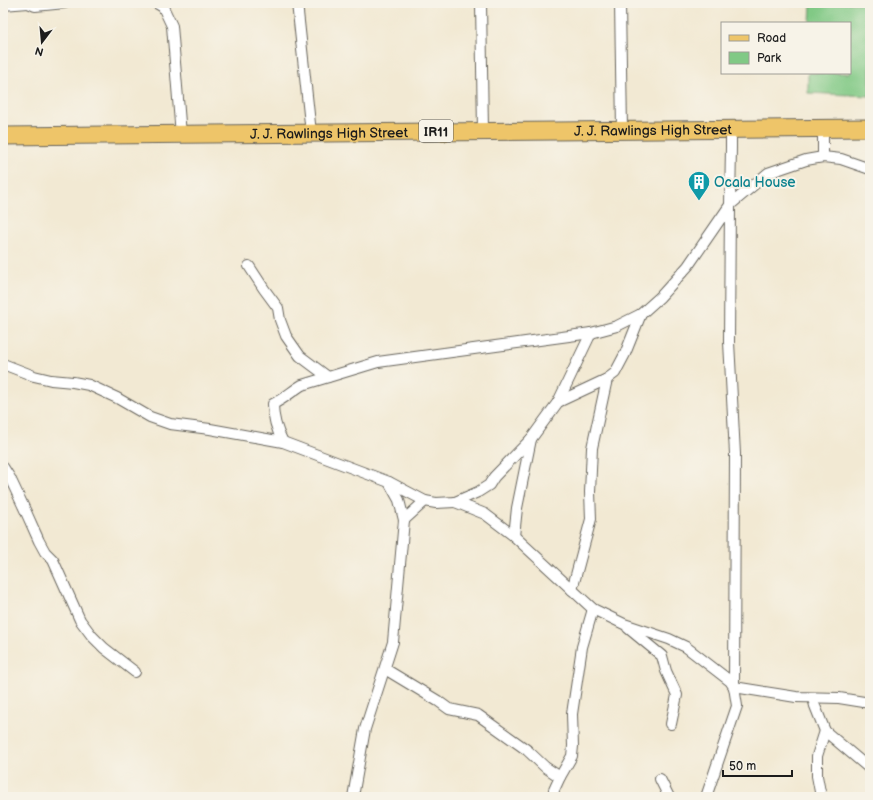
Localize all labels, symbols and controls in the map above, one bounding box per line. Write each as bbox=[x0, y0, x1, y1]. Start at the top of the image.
north arrow bbox=[22, 22, 62, 62]
legend bbox=[721, 22, 851, 74]
text: Road bbox=[757, 31, 786, 46]
text: N bbox=[34, 44, 45, 59]
text: Park bbox=[757, 51, 781, 66]
road number: IR11 bbox=[419, 120, 453, 142]
street label: J. J. Rawlings High Street bbox=[574, 121, 733, 140]
street label: J. J. Rawlings High Street bbox=[250, 124, 409, 143]
building icon: Ocala House bbox=[686, 169, 712, 202]
place label: Ocala House bbox=[714, 174, 796, 191]
scale bar bbox=[723, 752, 792, 778]
text: 50 m bbox=[729, 759, 756, 774]

